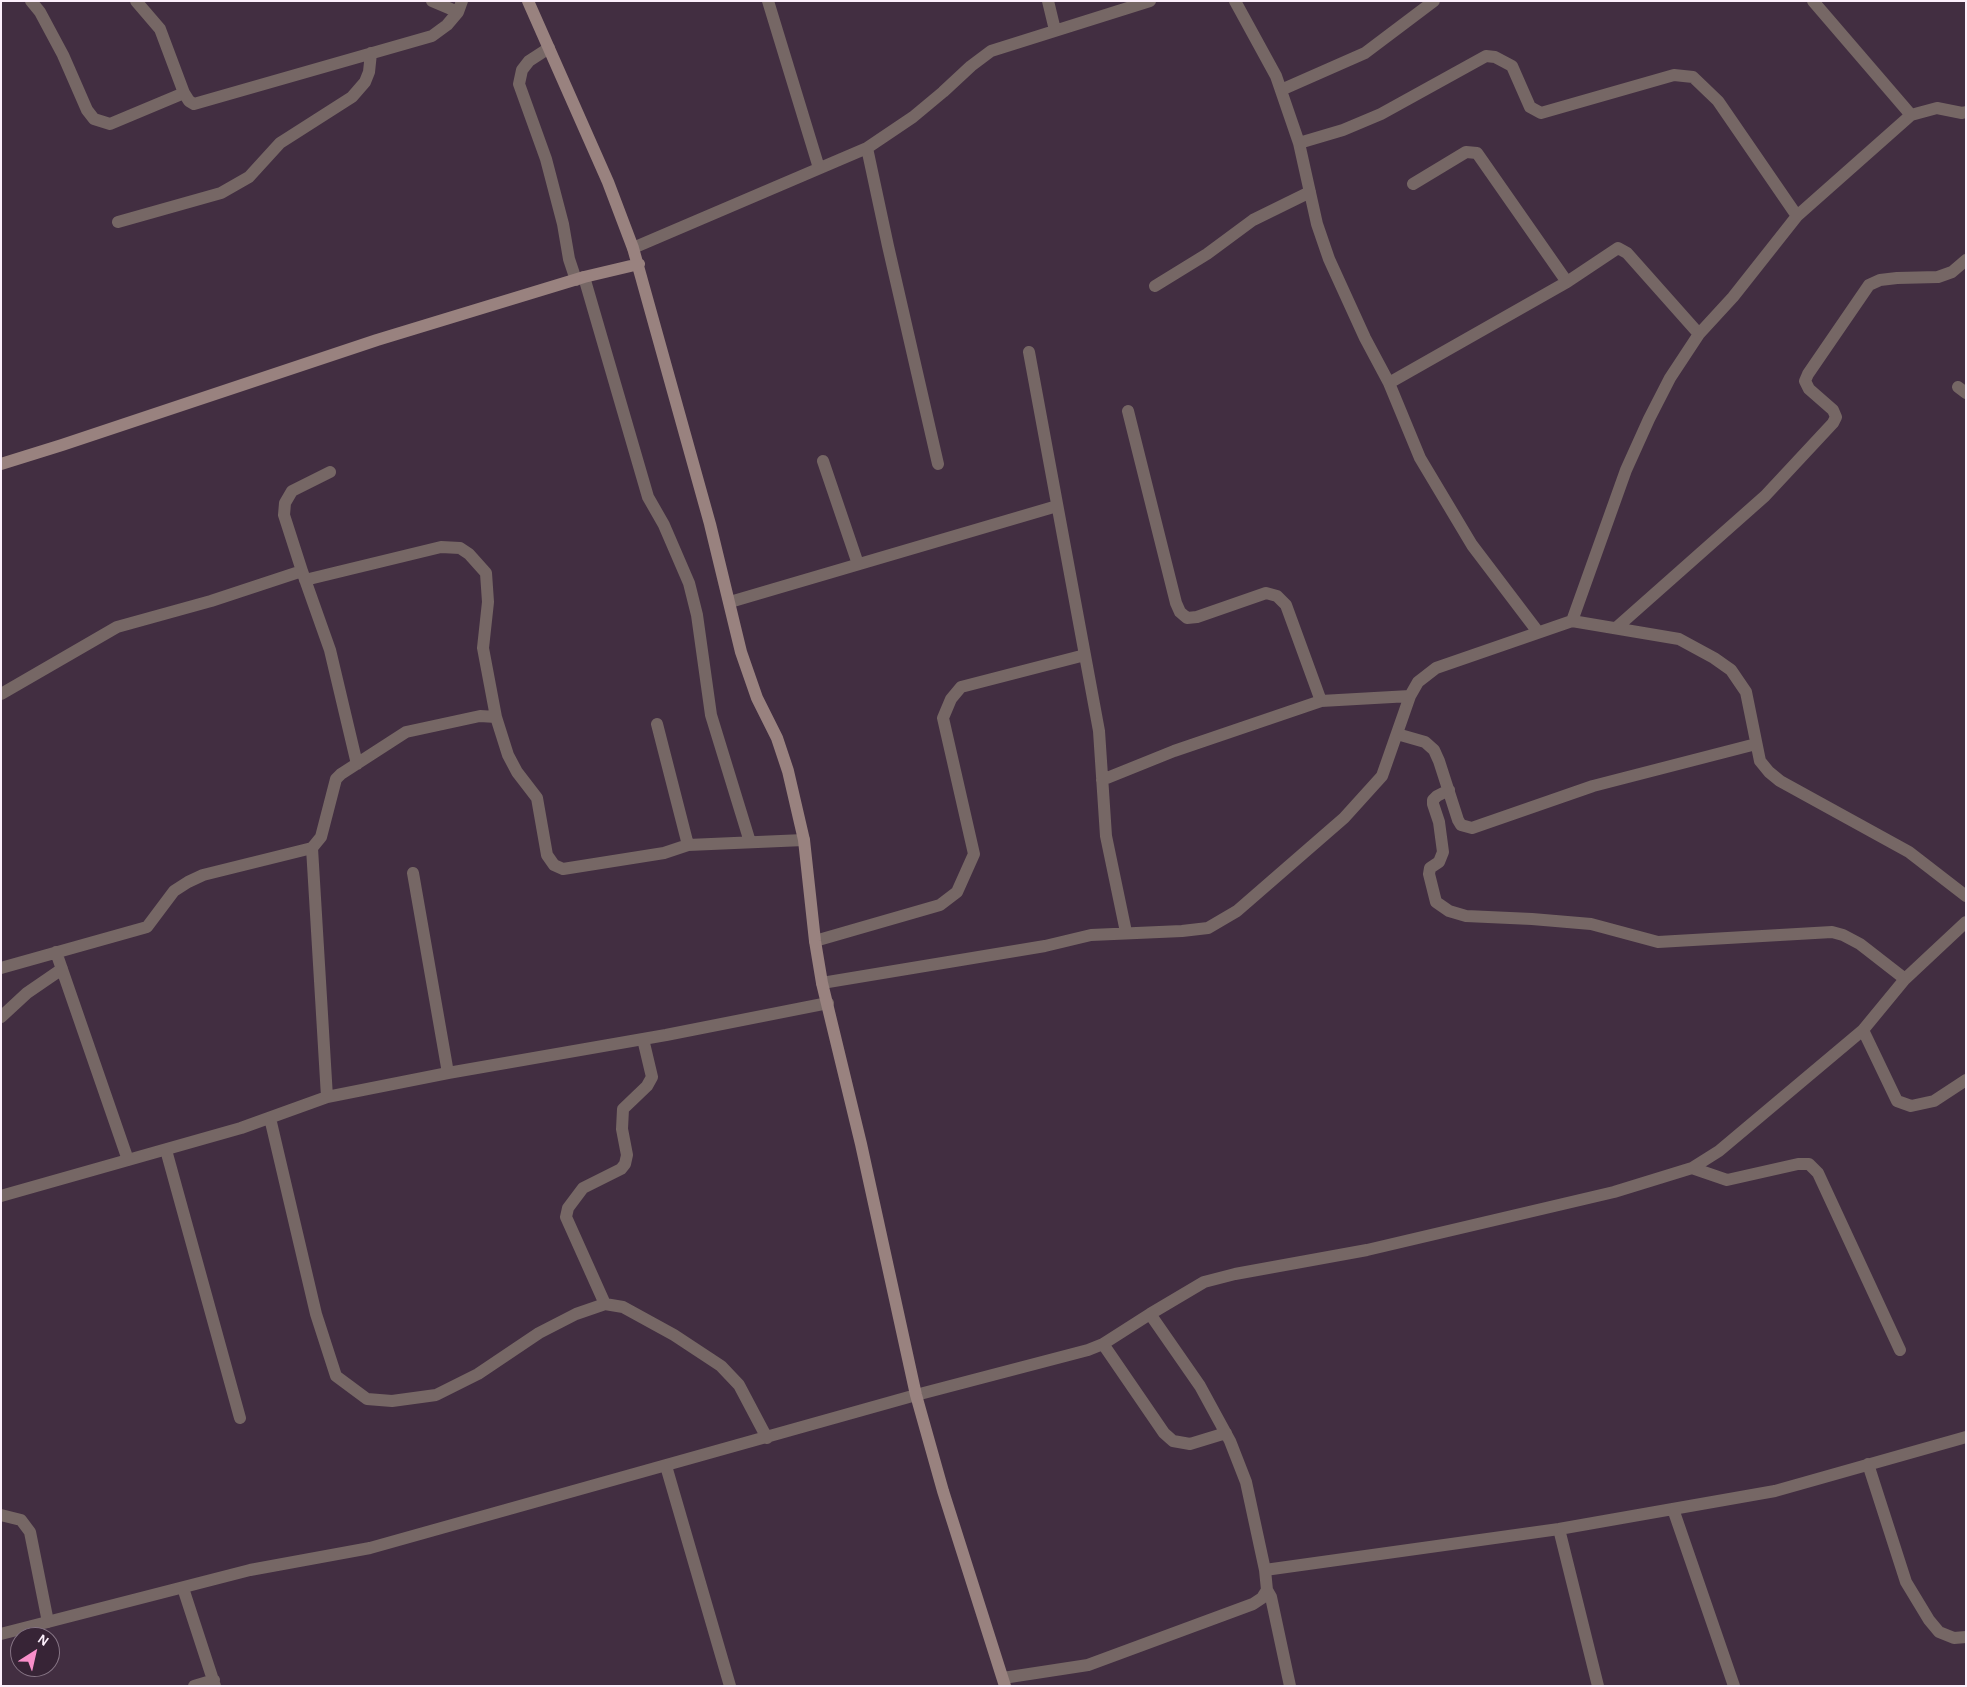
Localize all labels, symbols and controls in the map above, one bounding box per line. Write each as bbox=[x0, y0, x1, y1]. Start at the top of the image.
north arrow bbox=[10, 1627, 60, 1677]
text: N bbox=[35, 1632, 51, 1649]

